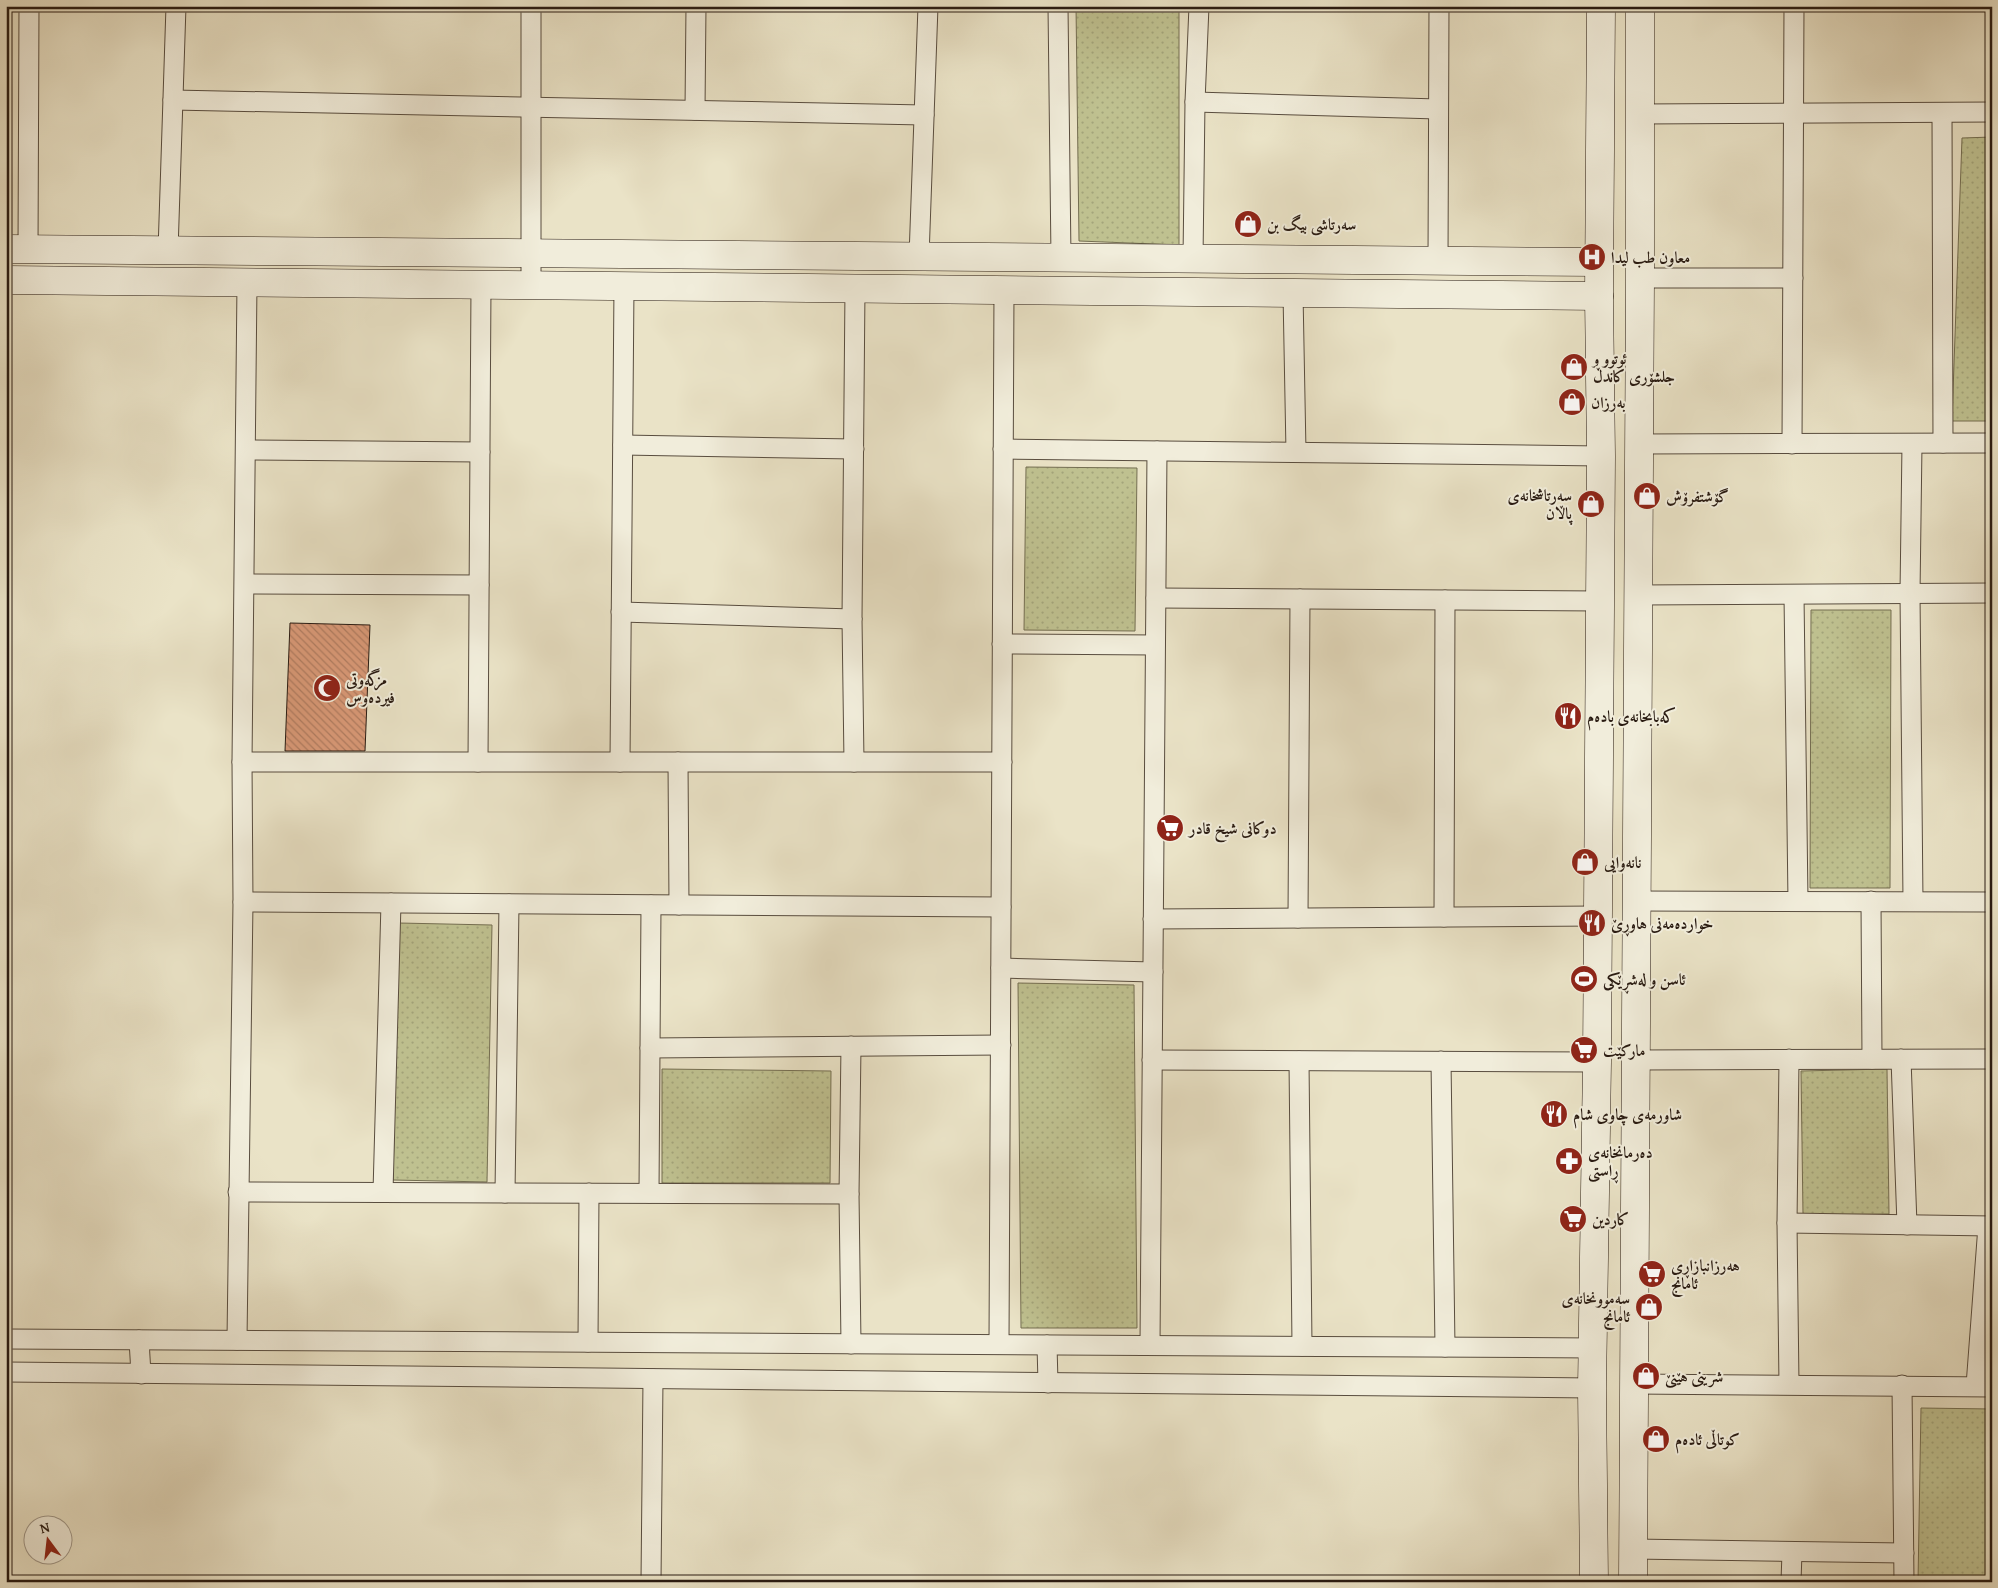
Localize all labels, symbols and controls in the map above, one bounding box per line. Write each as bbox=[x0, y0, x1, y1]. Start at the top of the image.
shop icon: سەرتاشی بیگ بن bbox=[1233, 209, 1263, 239]
place label: سەرتاشی بیگ بن bbox=[1267, 212, 1356, 236]
hospital icon: معاون طب لیدا bbox=[1577, 242, 1607, 272]
place label: معاون طب لیدا bbox=[1611, 245, 1690, 269]
place label: ئوتوو و جلشۆری کاندڵ bbox=[1591, 346, 1675, 388]
shop icon: ئوتوو و جلشۆری کاندڵ bbox=[1559, 352, 1589, 382]
shop icon: بەرزان bbox=[1557, 387, 1587, 417]
place label: بەرزان bbox=[1591, 390, 1626, 414]
shop icon: گۆشتفرۆش bbox=[1632, 481, 1662, 511]
place label: سەرتاشخانەی پاڵان bbox=[1508, 483, 1573, 526]
place label: گۆشتفرۆش bbox=[1666, 484, 1729, 508]
shop icon: سەرتاشخانەی پاڵان bbox=[1576, 489, 1606, 519]
place label: مزگە‌وتی فیردە‌وس bbox=[345, 667, 395, 709]
mosque icon: مزگە‌وتی فیردە‌وس bbox=[312, 673, 342, 703]
restaurant icon: کەبابخانەی بادەم bbox=[1553, 701, 1583, 731]
place label: کەبابخانەی بادەم bbox=[1587, 704, 1676, 731]
supermarket icon: دوکانی شیخ قادر bbox=[1155, 813, 1185, 843]
place label: دوکانی شیخ قادر bbox=[1187, 816, 1277, 843]
shop icon: نانەوایی bbox=[1570, 847, 1600, 877]
place label: نانەوایی bbox=[1603, 850, 1641, 874]
restaurant icon: خواردەمەنی هاوڕێ bbox=[1577, 908, 1607, 938]
place label: خواردەمەنی هاوڕێ bbox=[1611, 911, 1713, 937]
sports icon: ئاسن و لەشڕێکی bbox=[1569, 964, 1599, 994]
place label: ئاسن و لەشڕێکی bbox=[1603, 967, 1686, 994]
supermarket icon: مارکێت bbox=[1569, 1035, 1599, 1065]
place label: مارکێت bbox=[1603, 1038, 1646, 1062]
restaurant icon: شاورمەی چاوی شام bbox=[1539, 1099, 1569, 1129]
place label: شاورمەی چاوی شام bbox=[1573, 1102, 1682, 1129]
place label: دەرمانخانەی ڕاستی bbox=[1588, 1140, 1653, 1184]
pharmacy icon: دەرمانخانەی ڕاستی bbox=[1554, 1146, 1584, 1176]
supermarket icon: كاردين bbox=[1558, 1204, 1588, 1234]
place label: كاردين bbox=[1592, 1207, 1629, 1231]
place label: هەرزانبازاڕی ئامانج bbox=[1671, 1253, 1740, 1297]
supermarket icon: هەرزانبازاڕی ئامانج bbox=[1637, 1259, 1667, 1289]
place label: سەموونخانەی ئامانج bbox=[1561, 1286, 1631, 1330]
shop icon: سەموونخانەی ئامانج bbox=[1634, 1292, 1664, 1322]
shop icon: شرینی هێنێ bbox=[1631, 1361, 1661, 1391]
place label: شرینی هێنێ bbox=[1665, 1364, 1723, 1389]
shop icon: کوتاڵی ئادەم bbox=[1641, 1424, 1671, 1454]
place label: کوتاڵی ئادەم bbox=[1675, 1427, 1740, 1454]
north arrow bbox=[22, 1516, 72, 1566]
text: N bbox=[38, 1516, 52, 1538]

